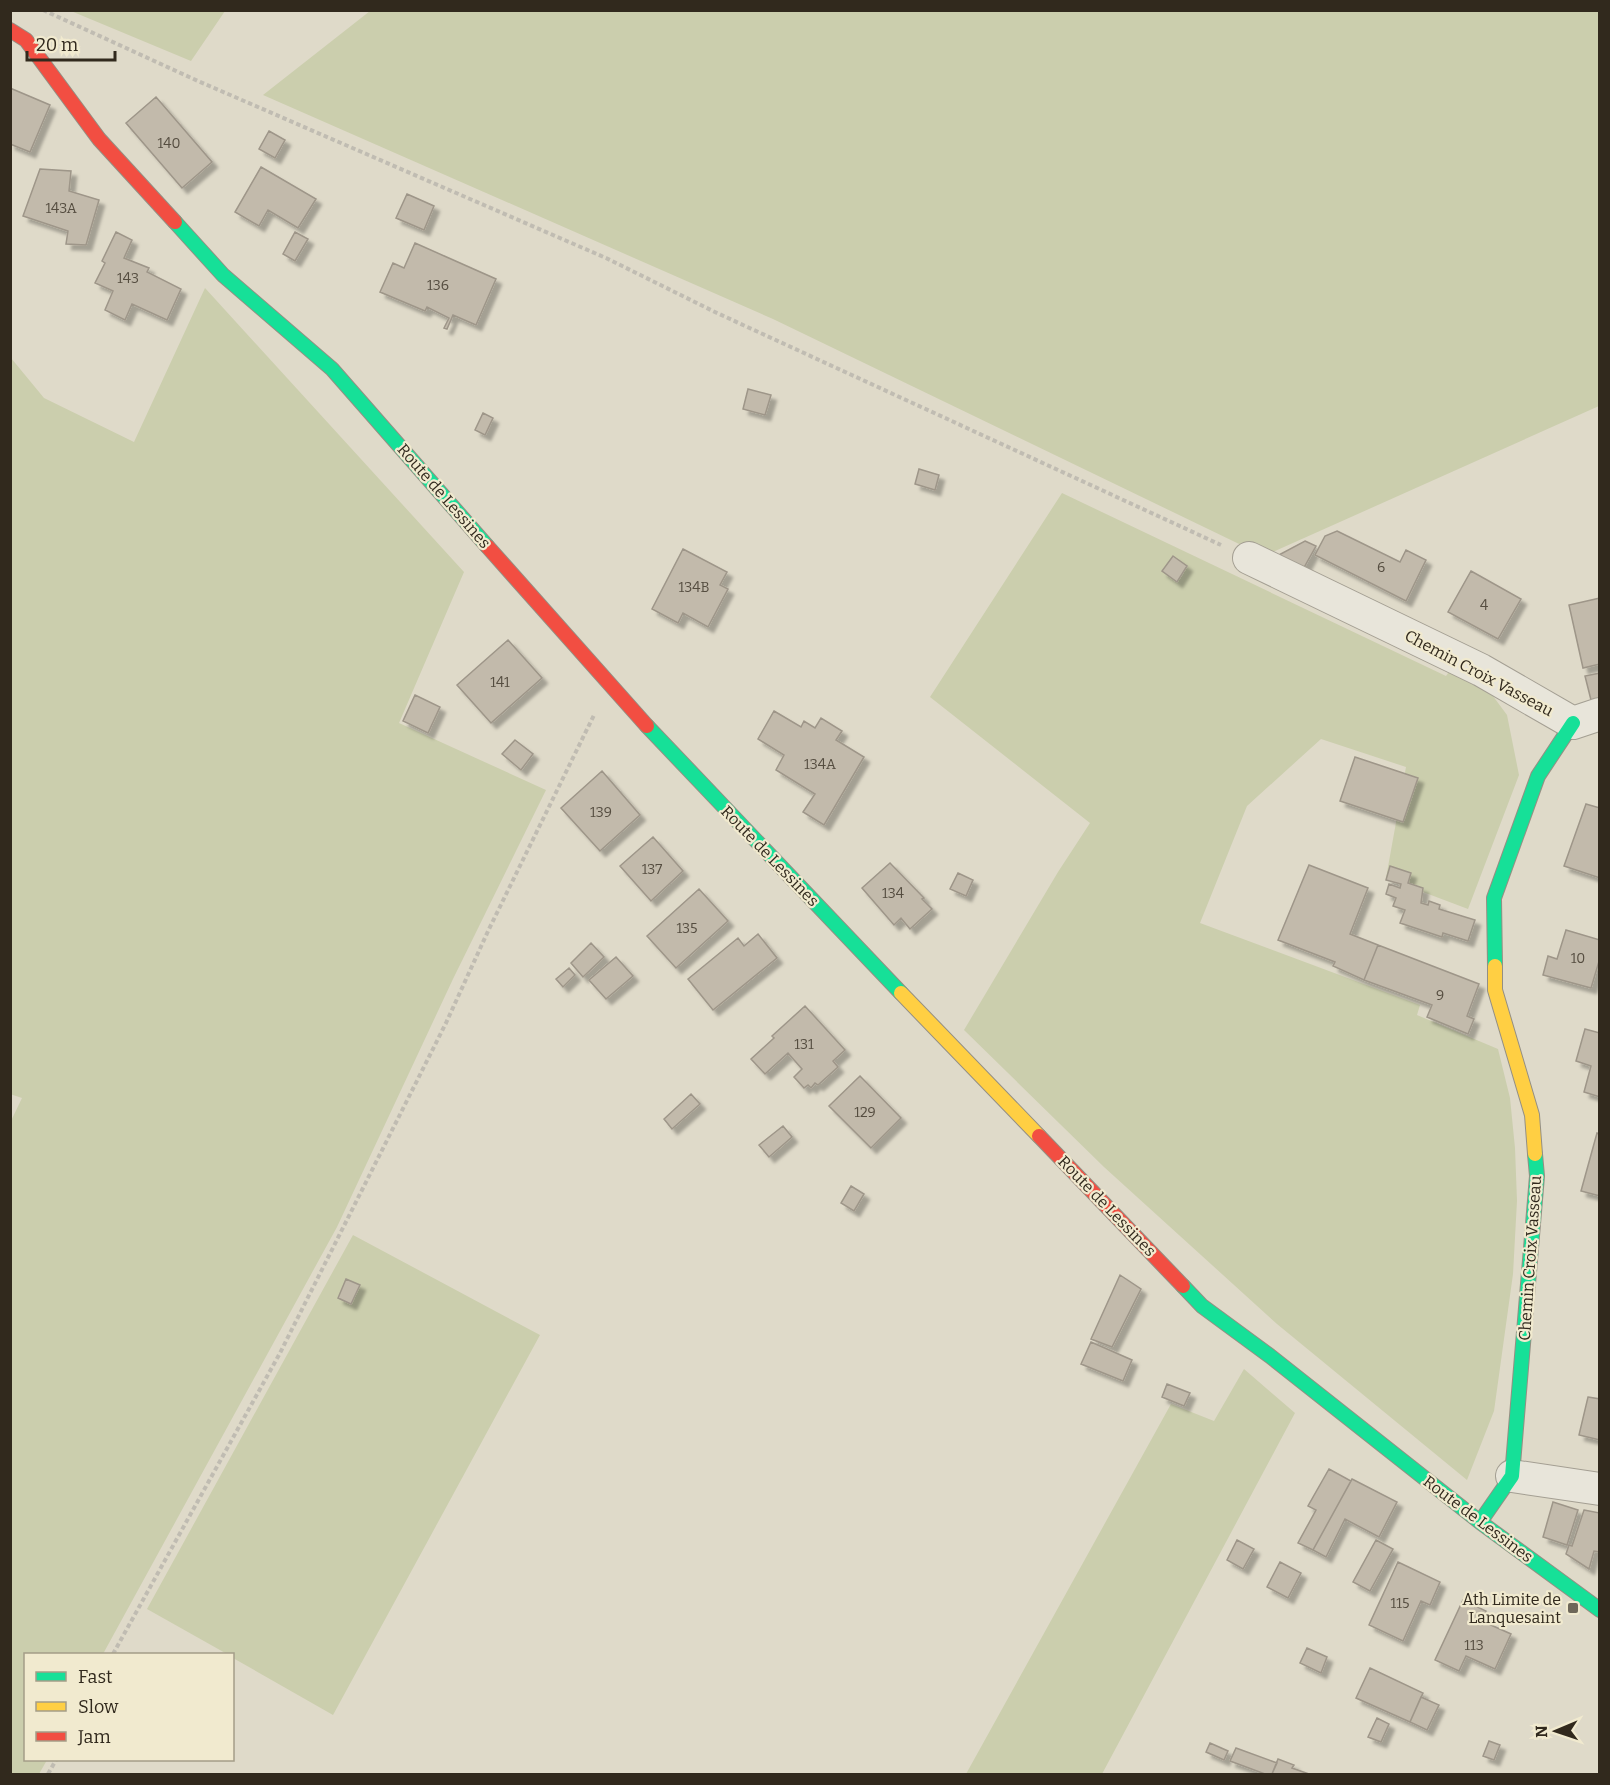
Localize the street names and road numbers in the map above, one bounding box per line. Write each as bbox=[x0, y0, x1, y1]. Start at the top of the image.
street label: Route de Lessines bbox=[393, 440, 495, 552]
street label: Chemin Croix Vasseau bbox=[1402, 626, 1557, 720]
street label: Route de Lessines bbox=[717, 802, 823, 910]
street label: Route de Lessines bbox=[1054, 1152, 1160, 1260]
street label: Chemin Croix Vasseau bbox=[1515, 1175, 1545, 1341]
street label: Route de Lessines bbox=[1419, 1472, 1537, 1566]

